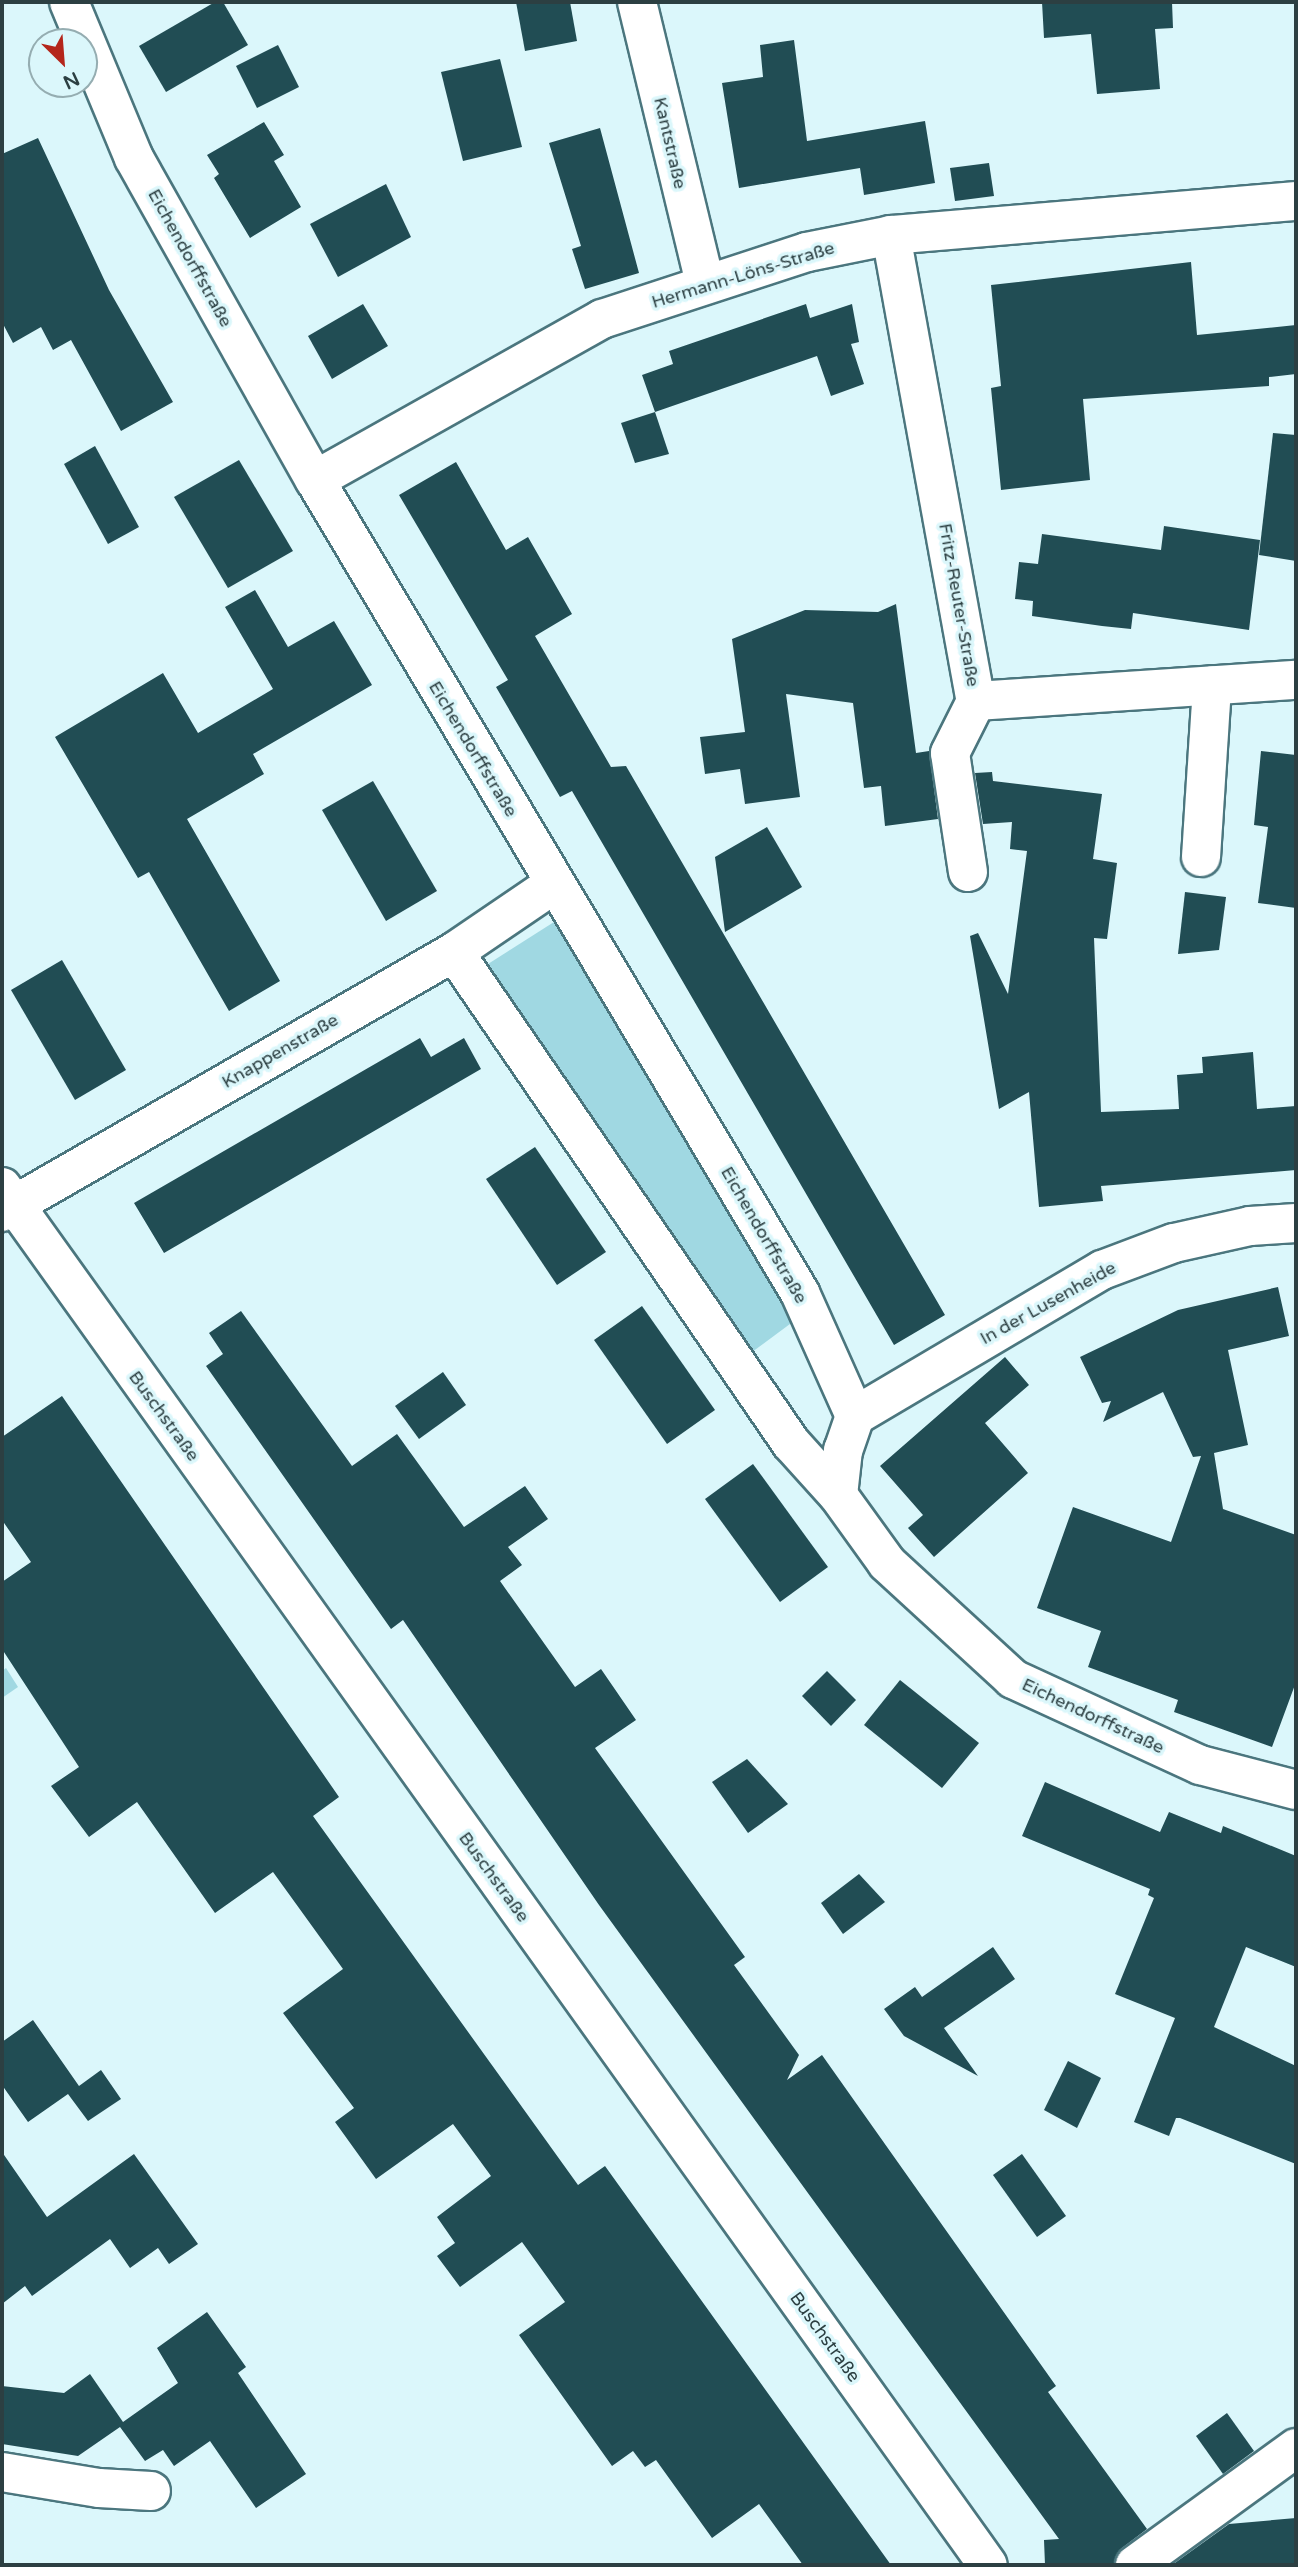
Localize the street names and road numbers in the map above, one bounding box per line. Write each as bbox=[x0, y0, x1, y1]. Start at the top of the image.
street label: Kantstraße bbox=[649, 95, 691, 191]
street label: Eichendorffstraße bbox=[143, 185, 237, 331]
street label: Hermann-Löns-Straße bbox=[649, 237, 837, 313]
street label: Fritz-Reuter-Straße bbox=[934, 522, 984, 688]
street label: Eichendorffstraße bbox=[424, 677, 522, 821]
street label: Knappenstraße bbox=[218, 1009, 342, 1093]
street label: Eichendorffstraße bbox=[716, 1163, 812, 1307]
street label: In der Lusenheide bbox=[976, 1257, 1120, 1349]
street label: Buschstraße bbox=[124, 1367, 204, 1465]
street label: Eichendorffstraße bbox=[1018, 1674, 1168, 1758]
street label: Buschstraße bbox=[454, 1828, 534, 1926]
street label: Buschstraße bbox=[785, 2288, 865, 2386]

